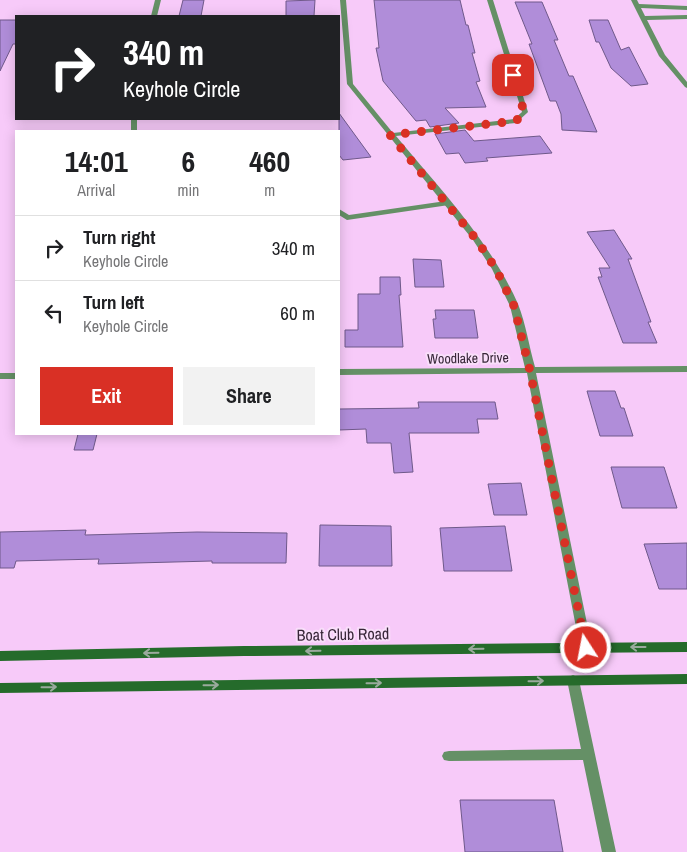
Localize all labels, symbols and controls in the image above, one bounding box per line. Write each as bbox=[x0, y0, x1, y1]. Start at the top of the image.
text: 340 m bbox=[123, 29, 204, 76]
icon: right bbox=[40, 35, 105, 100]
pin bbox=[492, 54, 534, 96]
icon: arrive bbox=[499, 61, 527, 89]
text: Keyhole Circle bbox=[123, 74, 240, 104]
text: 14:01 bbox=[65, 141, 128, 181]
text: 6 bbox=[182, 141, 195, 181]
text: 460 bbox=[249, 141, 290, 181]
text: Arrival bbox=[77, 179, 115, 201]
text: min bbox=[177, 179, 199, 201]
text: m bbox=[264, 179, 275, 201]
text: Turn right bbox=[83, 224, 155, 250]
icon: right bbox=[40, 234, 68, 262]
text: 340 m bbox=[272, 235, 315, 261]
text: Keyhole Circle bbox=[83, 250, 168, 272]
text: Turn left bbox=[83, 289, 144, 315]
icon: left bbox=[40, 299, 68, 327]
text: 60 m bbox=[280, 300, 315, 326]
text: Keyhole Circle bbox=[83, 315, 168, 337]
street label: Woodlake Drive bbox=[427, 348, 509, 368]
button: Exit bbox=[40, 367, 173, 425]
button: Share bbox=[183, 367, 315, 425]
position arrow bbox=[559, 621, 611, 673]
street label: Boat Club Road bbox=[297, 622, 389, 646]
one-way arrow bbox=[631, 642, 647, 652]
one-way arrow bbox=[468, 644, 484, 654]
one-way arrow bbox=[306, 646, 322, 656]
one-way arrow bbox=[143, 648, 160, 658]
one-way arrow bbox=[528, 676, 544, 686]
one-way arrow bbox=[365, 678, 381, 688]
one-way arrow bbox=[202, 680, 219, 690]
one-way arrow bbox=[40, 683, 56, 692]

